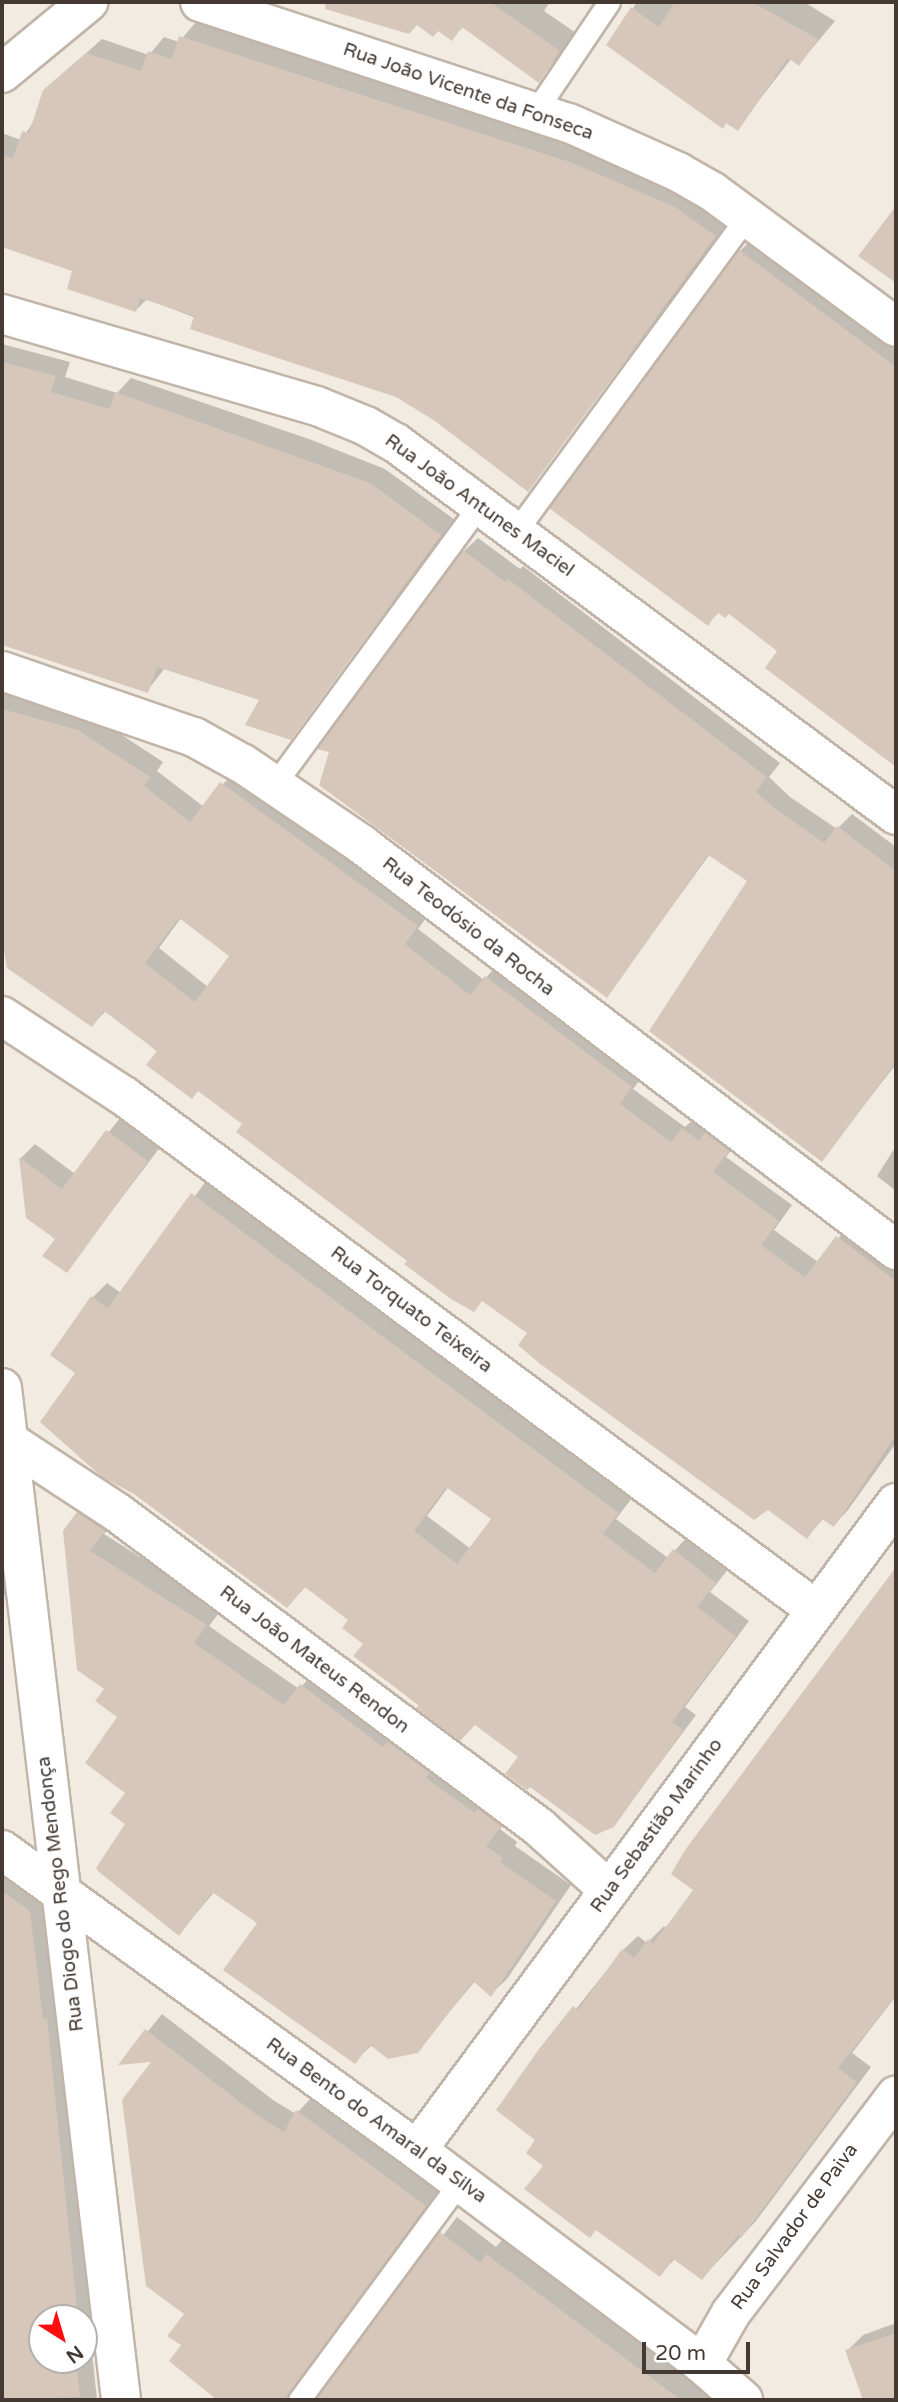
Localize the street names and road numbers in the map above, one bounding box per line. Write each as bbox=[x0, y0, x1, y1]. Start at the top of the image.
street label: Rua João Vicente da Fonseca bbox=[340, 38, 596, 146]
street label: Rua João Antunes Maciel bbox=[380, 430, 578, 582]
street label: Rua Teodósio da Rocha bbox=[377, 853, 559, 1001]
street label: Rua Torquato Teixeira bbox=[326, 1242, 496, 1378]
street label: Rua João Mateus Rendon bbox=[215, 1581, 413, 1739]
street label: Rua Sebastião Marinho bbox=[586, 1734, 728, 1918]
street label: Rua Diogo do Rego Mendonça bbox=[33, 1755, 89, 2033]
street label: Rua Bento do Amaral da Silva bbox=[261, 2033, 491, 2209]
street label: Rua Salvador de Paiva bbox=[727, 2139, 863, 2315]

